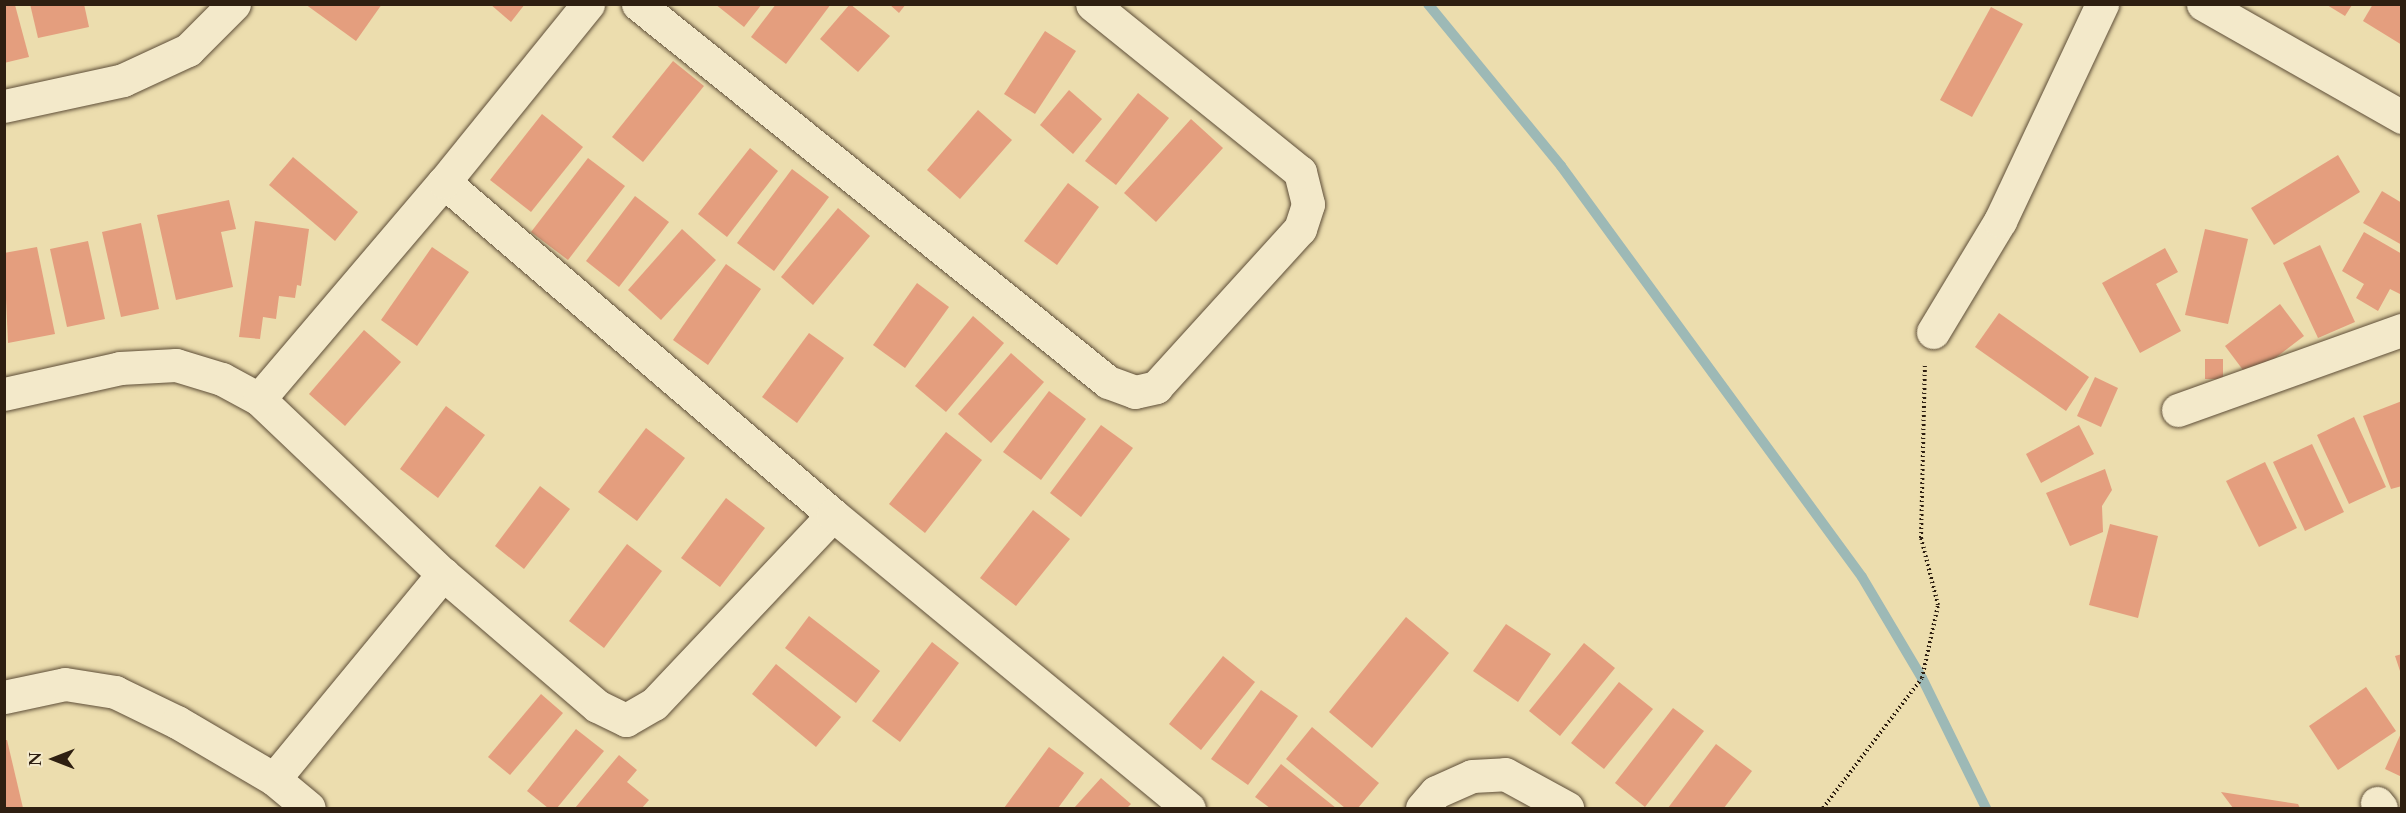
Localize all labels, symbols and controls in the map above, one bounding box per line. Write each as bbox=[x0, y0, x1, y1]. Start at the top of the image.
north arrow bbox=[24, 729, 84, 789]
text: N bbox=[25, 752, 47, 766]

